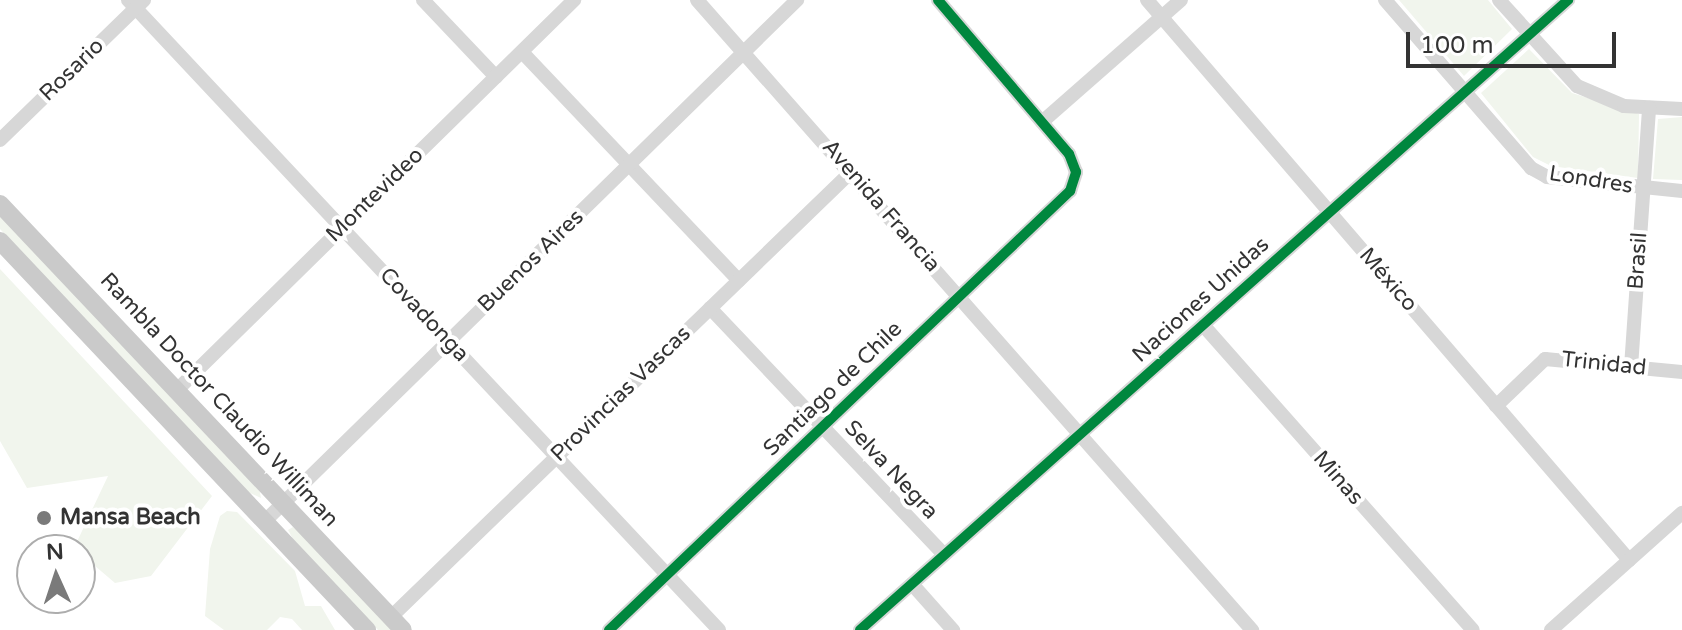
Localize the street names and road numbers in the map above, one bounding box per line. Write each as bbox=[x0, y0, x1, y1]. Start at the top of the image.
street label: Rosario bbox=[34, 33, 110, 107]
street label: Avenida Francia bbox=[816, 134, 946, 278]
street label: Montevideo bbox=[321, 142, 429, 248]
street label: Londres bbox=[1547, 160, 1635, 200]
street label: Buenos Aires bbox=[473, 204, 589, 318]
street label: Brasil bbox=[1623, 231, 1653, 291]
street label: Naciones Unidas bbox=[1127, 232, 1275, 368]
street label: México bbox=[1353, 243, 1423, 317]
street label: Covadonga bbox=[374, 262, 474, 368]
street label: Rambla Doctor Claudio Williman bbox=[94, 268, 344, 532]
street label: Santiago de Chile bbox=[758, 316, 908, 462]
street label: Provincias Vascas bbox=[546, 321, 696, 467]
street label: Trinidad bbox=[1560, 346, 1648, 382]
street label: Selva Negra bbox=[839, 415, 943, 525]
street label: Minas bbox=[1307, 446, 1369, 510]

